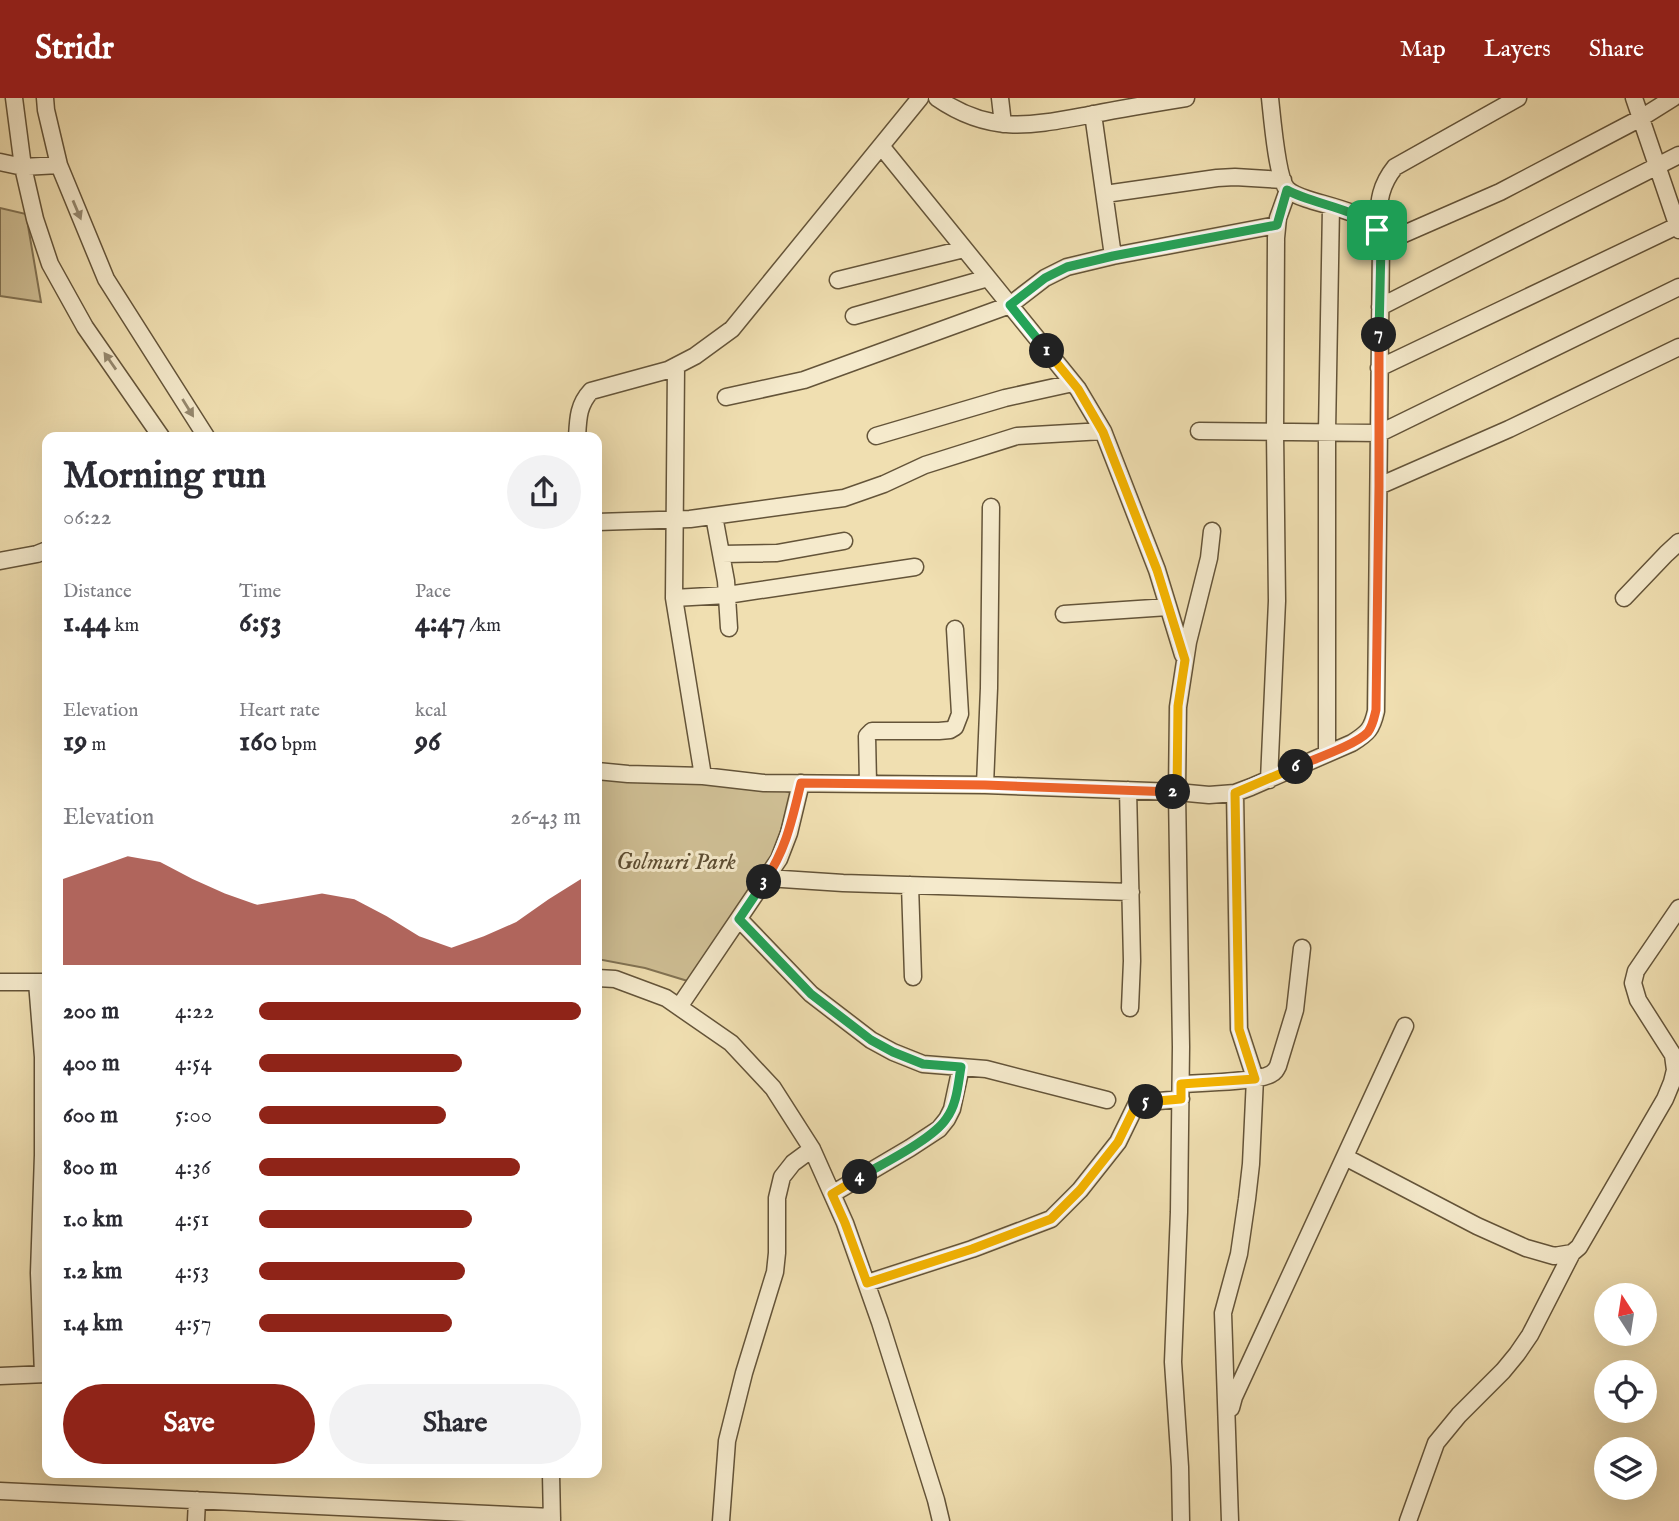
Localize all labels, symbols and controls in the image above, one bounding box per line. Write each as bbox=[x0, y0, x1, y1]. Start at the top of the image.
text: Stridr bbox=[35, 28, 114, 70]
text: Map bbox=[1400, 34, 1446, 65]
text: Layers bbox=[1484, 34, 1551, 65]
text: Share bbox=[1589, 34, 1644, 65]
one-way arrow bbox=[72, 200, 83, 221]
pin bbox=[1347, 200, 1407, 260]
icon: arrive bbox=[1358, 211, 1396, 249]
pin: 7 bbox=[1362, 317, 1396, 352]
text: 7 bbox=[1374, 322, 1383, 346]
pin: 1 bbox=[1030, 334, 1064, 368]
text: 1 bbox=[1043, 338, 1050, 362]
one-way arrow bbox=[103, 352, 117, 370]
one-way arrow bbox=[182, 398, 195, 418]
text: Morning run bbox=[63, 453, 266, 501]
button: share bbox=[507, 455, 581, 529]
text: 06:22 bbox=[63, 503, 112, 532]
text: Distance bbox=[63, 580, 132, 604]
text: Time bbox=[239, 580, 281, 604]
text: Pace bbox=[415, 580, 451, 604]
text: 1.44 bbox=[63, 604, 110, 642]
text: 6:53 bbox=[239, 604, 282, 642]
text: 4:47 bbox=[415, 604, 465, 642]
text: km bbox=[110, 614, 139, 638]
text: /km bbox=[465, 614, 501, 638]
text: Elevation bbox=[63, 699, 138, 723]
text: Heart rate bbox=[239, 699, 320, 723]
text: kcal bbox=[415, 699, 447, 723]
text: 19 bbox=[63, 723, 87, 761]
text: 160 bbox=[239, 723, 278, 761]
text: 96 bbox=[415, 723, 441, 761]
text: m bbox=[87, 733, 106, 757]
text: bpm bbox=[278, 733, 317, 757]
pin: 6 bbox=[1278, 750, 1314, 784]
text: 6 bbox=[1291, 754, 1300, 778]
pin: 2 bbox=[1156, 774, 1190, 810]
text: 2 bbox=[1168, 779, 1177, 803]
text: Elevation bbox=[63, 803, 154, 832]
text: 26–43 m bbox=[510, 803, 581, 832]
park label: Golmuri Park bbox=[616, 847, 736, 878]
pin: 3 bbox=[746, 864, 782, 900]
text: 3 bbox=[760, 869, 767, 893]
text: 200 m bbox=[63, 997, 119, 1026]
text: 4:22 bbox=[175, 997, 214, 1026]
text: 400 m bbox=[63, 1049, 120, 1078]
text: 4:54 bbox=[175, 1049, 212, 1078]
pin: 5 bbox=[1128, 1084, 1164, 1119]
text: 5 bbox=[1142, 1089, 1149, 1113]
text: 600 m bbox=[63, 1101, 118, 1130]
text: 5:00 bbox=[175, 1101, 212, 1130]
text: 800 m bbox=[63, 1153, 117, 1182]
text: 4:36 bbox=[175, 1153, 211, 1182]
pin: 4 bbox=[842, 1160, 878, 1194]
text: 4 bbox=[855, 1164, 864, 1188]
text: 1.0 km bbox=[63, 1205, 123, 1234]
text: 4:51 bbox=[175, 1205, 209, 1234]
text: 1.2 km bbox=[63, 1257, 122, 1286]
text: 4:53 bbox=[175, 1257, 209, 1286]
north arrow bbox=[1594, 1283, 1657, 1346]
map controls bbox=[1594, 1283, 1657, 1500]
text: 1.4 km bbox=[63, 1309, 123, 1338]
text: 4:57 bbox=[175, 1309, 211, 1338]
button: locate bbox=[1594, 1360, 1657, 1423]
button: Save bbox=[63, 1384, 315, 1464]
button: Share bbox=[329, 1384, 581, 1464]
button: layers bbox=[1594, 1437, 1657, 1500]

